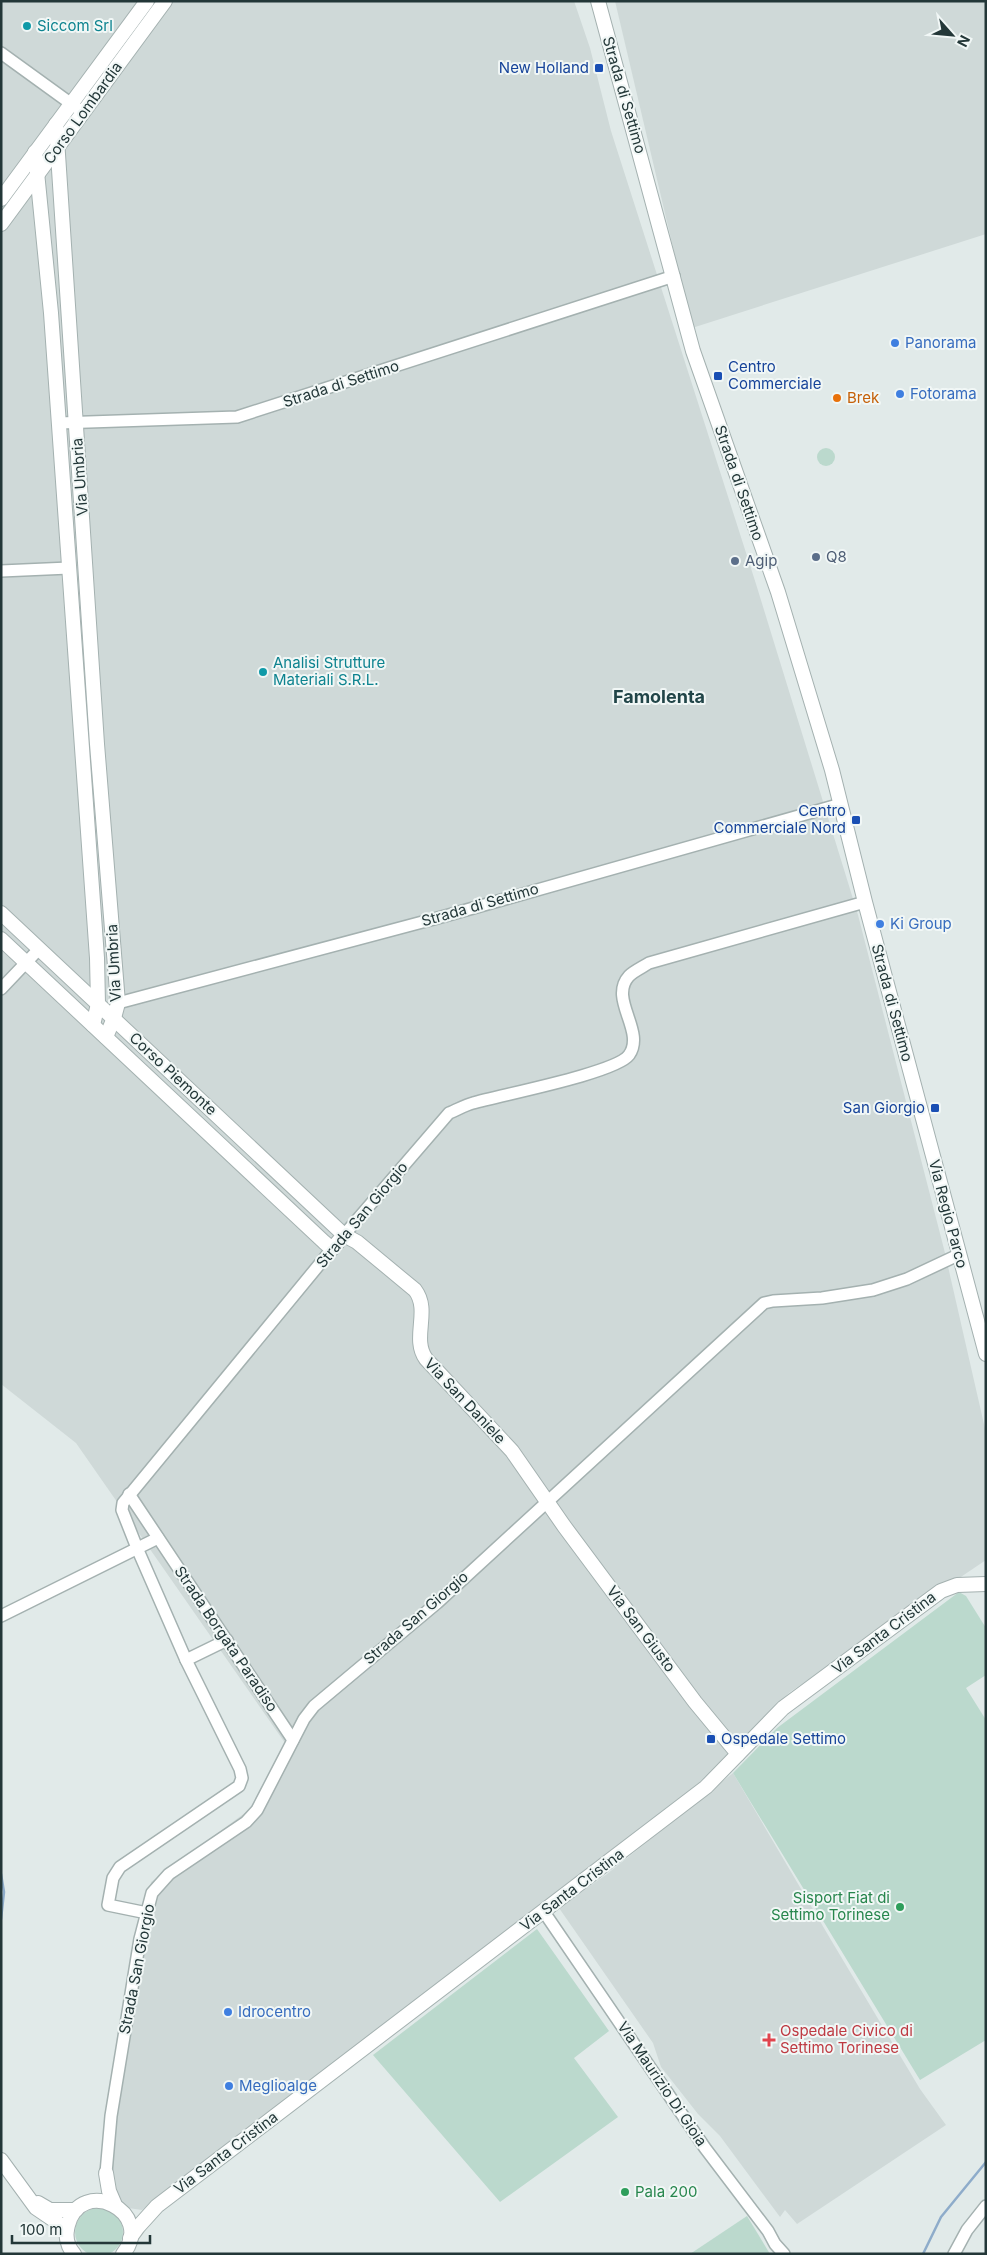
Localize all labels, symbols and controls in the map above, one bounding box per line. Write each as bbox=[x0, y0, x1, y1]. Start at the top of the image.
north arrow bbox=[927, 10, 977, 60]
place label: Siccom Srl bbox=[37, 16, 113, 35]
marker: Siccom Srl bbox=[21, 20, 33, 32]
text: N bbox=[954, 33, 974, 50]
street label: Strada di Settimo bbox=[599, 34, 650, 156]
street label: Corso Lombardia bbox=[39, 58, 126, 168]
place label: New Holland bbox=[499, 58, 589, 77]
marker: New Holland bbox=[593, 62, 605, 74]
place label: Panorama bbox=[905, 333, 977, 352]
marker: Panorama bbox=[889, 337, 901, 349]
street label: Strada di Settimo bbox=[280, 356, 401, 411]
place label: Centro Commerciale bbox=[728, 357, 821, 393]
marker: Centro Commerciale bbox=[712, 370, 724, 382]
place label: Fotorama bbox=[910, 384, 977, 403]
place label: Brek bbox=[847, 388, 880, 407]
marker: Fotorama bbox=[894, 388, 906, 400]
marker: Brek bbox=[831, 392, 843, 404]
street label: Strada di Settimo bbox=[711, 423, 768, 543]
street label: Via Umbria bbox=[67, 437, 92, 517]
place label: Q8 bbox=[826, 547, 847, 566]
place label: Agip bbox=[745, 551, 777, 570]
marker: Q8 bbox=[810, 551, 822, 563]
marker: Agip bbox=[729, 555, 741, 567]
place label: Analisi Strutture Materiali S.R.L. bbox=[273, 653, 385, 689]
marker: Analisi Strutture Materiali S.R.L. bbox=[257, 666, 269, 678]
district label: Famolenta bbox=[613, 686, 705, 707]
place label: Centro Commerciale Nord bbox=[714, 801, 846, 837]
marker: Centro Commerciale Nord bbox=[850, 814, 862, 826]
street label: Strada di Settimo bbox=[419, 879, 541, 930]
place label: Ki Group bbox=[890, 914, 952, 933]
marker: Ki Group bbox=[874, 918, 886, 930]
street label: Via Umbria bbox=[102, 924, 125, 1002]
street label: Strada di Settimo bbox=[868, 942, 917, 1064]
street label: Corso Piemonte bbox=[125, 1028, 221, 1119]
place label: San Giorgio bbox=[843, 1098, 925, 1117]
marker: San Giorgio bbox=[929, 1102, 941, 1114]
street label: Via Regio Parco bbox=[925, 1157, 972, 1270]
street label: Strada San Giorgio bbox=[312, 1158, 412, 1272]
street label: Via San Daniele bbox=[421, 1354, 510, 1448]
street label: Strada Borgata Paradiso bbox=[171, 1562, 282, 1715]
street label: Strada San Giorgio bbox=[359, 1567, 472, 1668]
street label: Via San Giusto bbox=[603, 1582, 680, 1676]
street label: Via Santa Cristina bbox=[828, 1587, 939, 1678]
place label: Ospedale Settimo bbox=[721, 1729, 846, 1748]
marker: Ospedale Settimo bbox=[705, 1733, 717, 1745]
street label: Via Santa Cristina bbox=[516, 1844, 627, 1935]
place label: Sisport Fiat di Settimo Torinese bbox=[771, 1888, 890, 1924]
marker: Sisport Fiat di Settimo Torinese bbox=[894, 1901, 906, 1913]
street label: Strada San Giorgio bbox=[115, 1902, 158, 2036]
place label: Idrocentro bbox=[238, 2002, 311, 2021]
marker: Idrocentro bbox=[222, 2006, 234, 2018]
street label: Via Maurizio Di Gioia bbox=[614, 2018, 711, 2150]
place label: Ospedale Civico di Settimo Torinese bbox=[780, 2021, 913, 2057]
marker: Ospedale Civico di Settimo Torinese bbox=[762, 2033, 776, 2047]
place label: Meglioalge bbox=[239, 2076, 317, 2095]
marker: Meglioalge bbox=[223, 2080, 235, 2092]
street label: Via Santa Cristina bbox=[170, 2107, 281, 2198]
place label: Pala 200 bbox=[635, 2182, 697, 2201]
marker: Pala 200 bbox=[619, 2186, 631, 2198]
scale bar bbox=[12, 2212, 150, 2244]
text: 100 m bbox=[20, 2220, 62, 2239]

